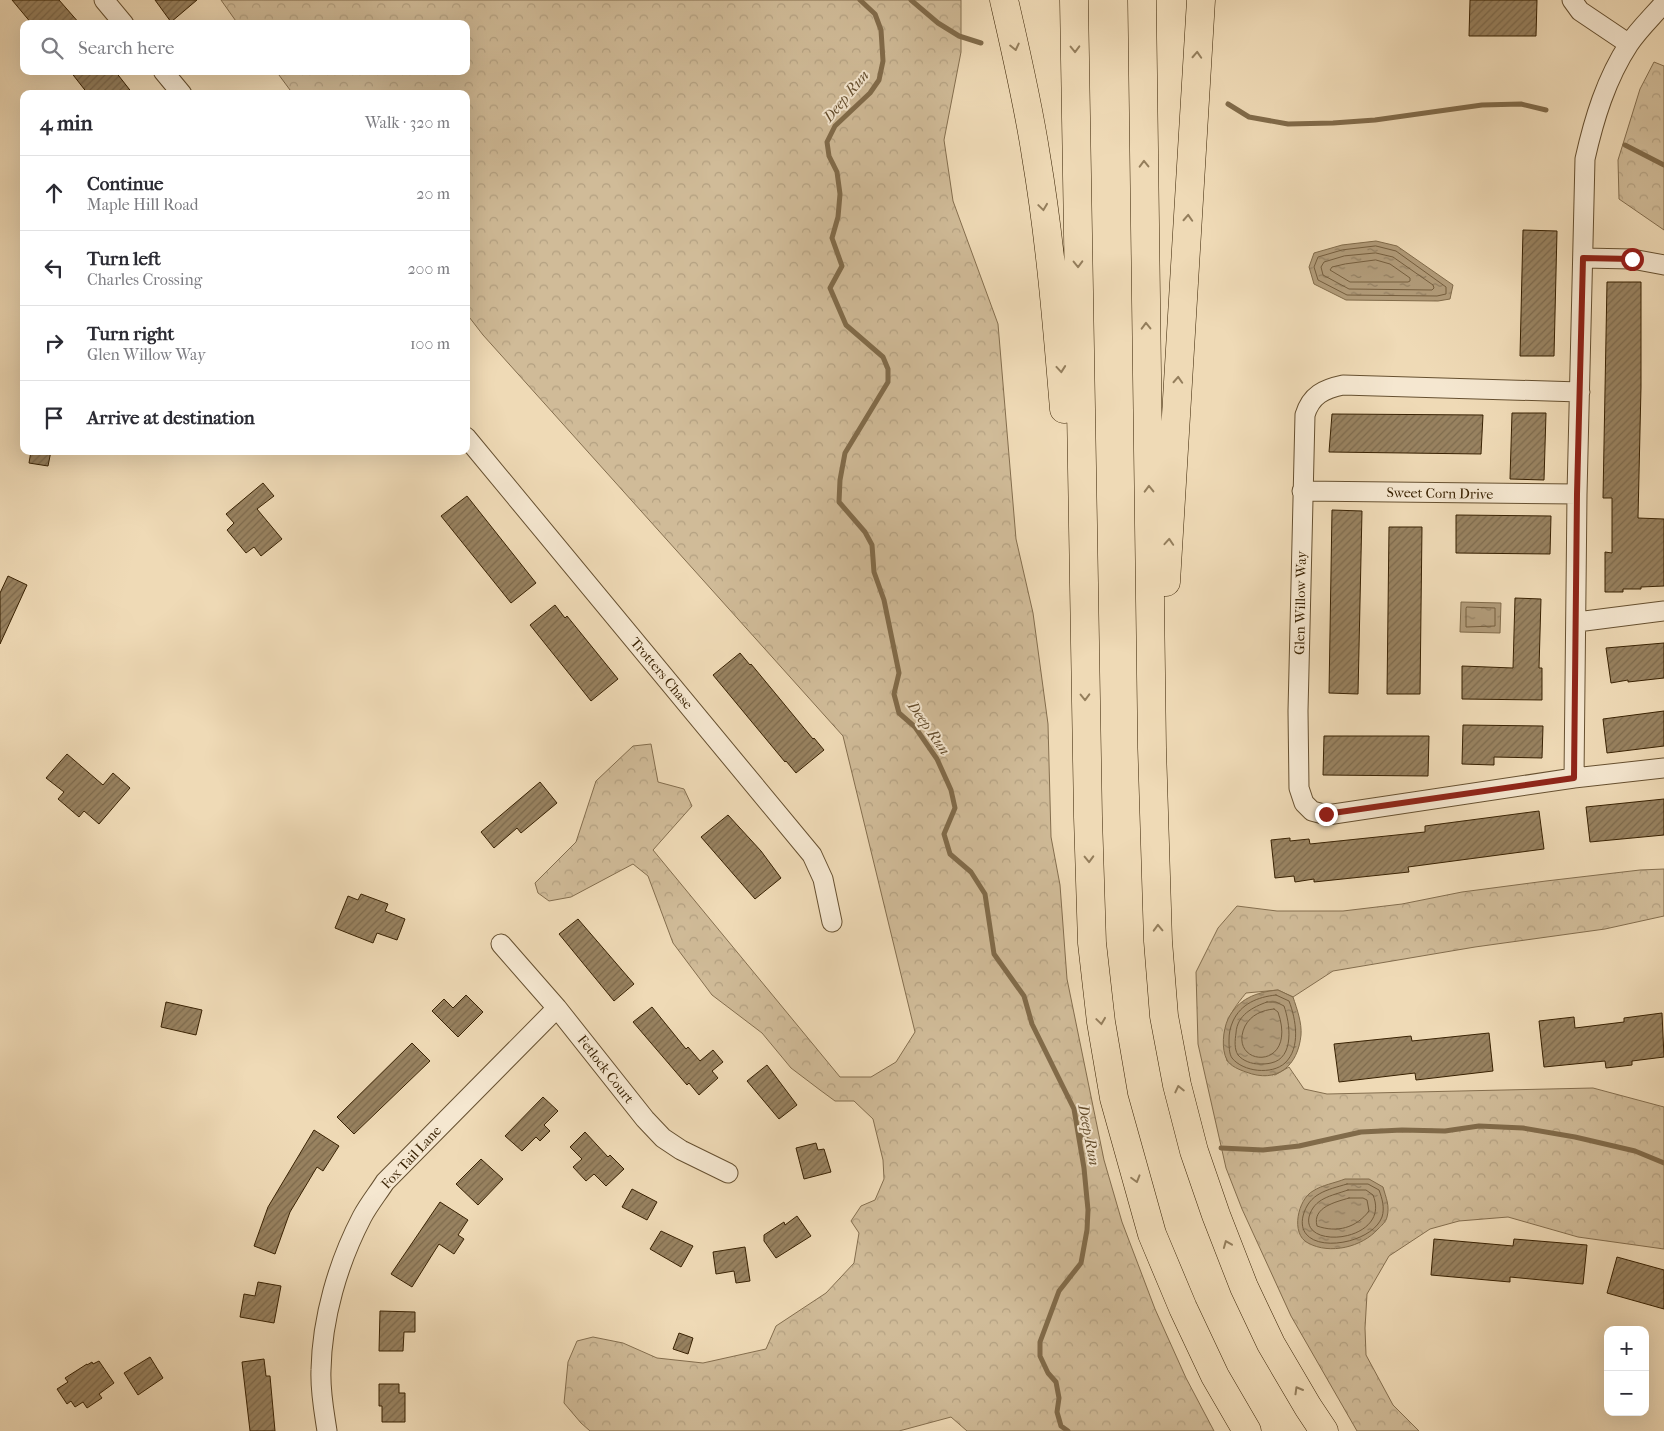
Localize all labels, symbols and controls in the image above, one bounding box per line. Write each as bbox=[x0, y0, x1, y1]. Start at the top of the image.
search box bbox=[20, 20, 470, 75]
icon: search bbox=[38, 34, 66, 62]
text: Search here bbox=[78, 37, 174, 59]
one-way arrow bbox=[1009, 43, 1020, 52]
one-way arrow bbox=[1070, 45, 1080, 53]
one-way arrow bbox=[1192, 51, 1203, 59]
water label: Deep Run bbox=[819, 67, 873, 126]
text: 4 min bbox=[40, 111, 93, 135]
text: Walk · 320 m bbox=[365, 113, 450, 132]
one-way arrow bbox=[1139, 160, 1149, 168]
text: Continue bbox=[87, 173, 163, 195]
icon: ahead bbox=[40, 179, 68, 207]
text: 20 m bbox=[416, 184, 450, 203]
text: Maple Hill Road bbox=[87, 195, 199, 214]
one-way arrow bbox=[1037, 204, 1048, 212]
one-way arrow bbox=[1182, 213, 1193, 221]
text: Turn left bbox=[87, 248, 161, 270]
route start bbox=[1621, 248, 1644, 271]
icon: left bbox=[40, 254, 68, 282]
text: 200 m bbox=[407, 259, 450, 278]
one-way arrow bbox=[1073, 260, 1084, 268]
text: Charles Crossing bbox=[87, 270, 202, 289]
one-way arrow bbox=[1141, 322, 1152, 330]
text: Turn right bbox=[87, 323, 174, 345]
icon: right bbox=[40, 329, 68, 357]
text: 100 m bbox=[410, 334, 450, 353]
text: Glen Willow Way bbox=[87, 345, 206, 364]
one-way arrow bbox=[1055, 365, 1066, 373]
one-way arrow bbox=[1173, 376, 1184, 384]
icon: arrive bbox=[40, 404, 68, 432]
text: Arrive at destination bbox=[87, 407, 255, 429]
street label: Sweet Corn Drive bbox=[1387, 484, 1494, 503]
one-way arrow bbox=[1143, 485, 1154, 493]
one-way arrow bbox=[1163, 538, 1174, 546]
street label: Glen Willow Way bbox=[1291, 550, 1310, 655]
street label: Trotters Chase bbox=[627, 634, 697, 713]
one-way arrow bbox=[1080, 693, 1091, 701]
water label: Deep Run bbox=[903, 697, 954, 758]
route end bbox=[1315, 803, 1338, 826]
one-way arrow bbox=[1084, 855, 1095, 863]
one-way arrow bbox=[1152, 924, 1163, 932]
one-way arrow bbox=[1095, 1017, 1106, 1025]
street label: Fetlock Court bbox=[574, 1032, 638, 1107]
one-way arrow bbox=[1174, 1086, 1184, 1094]
water label: Deep Run bbox=[1074, 1102, 1104, 1167]
street label: Fox Tail Lane bbox=[378, 1122, 445, 1192]
one-way arrow bbox=[1131, 1175, 1141, 1183]
one-way arrow bbox=[1223, 1240, 1233, 1249]
map controls bbox=[1604, 1326, 1649, 1416]
button: + bbox=[1604, 1326, 1649, 1371]
button: − bbox=[1604, 1371, 1649, 1416]
one-way arrow bbox=[1294, 1387, 1304, 1396]

